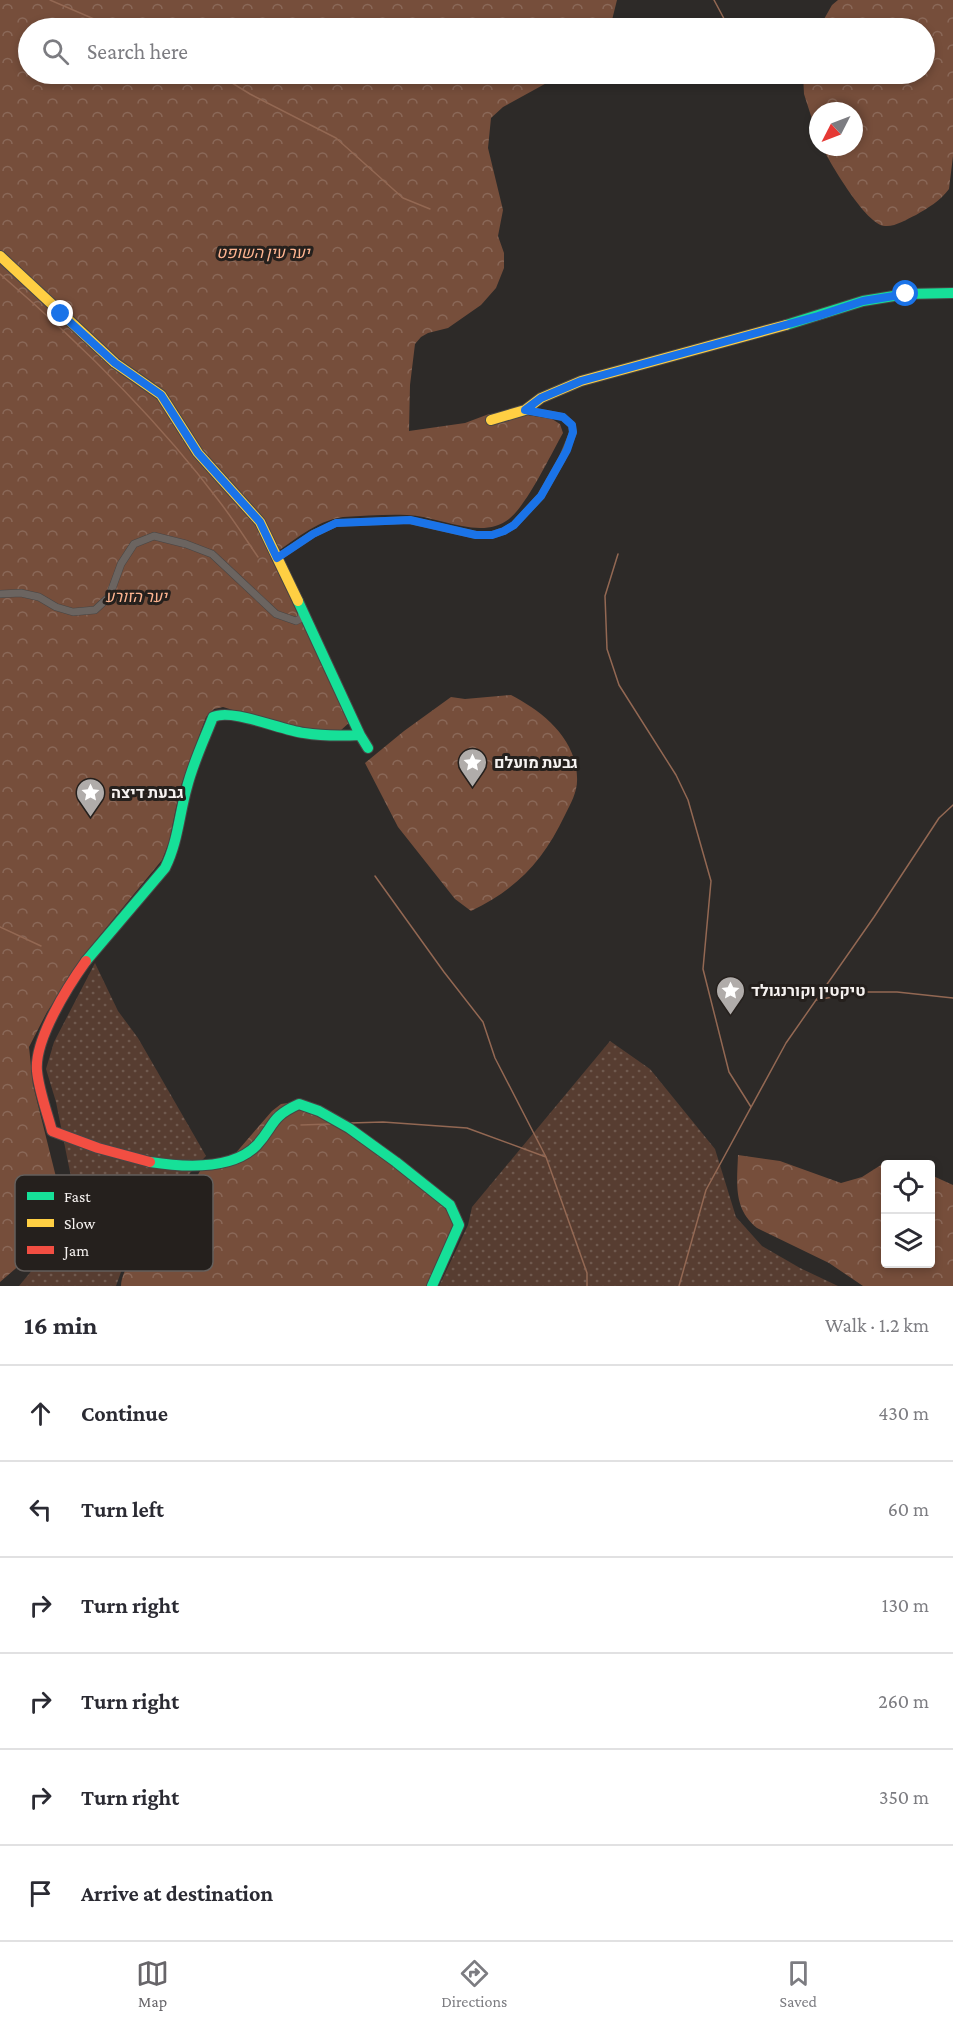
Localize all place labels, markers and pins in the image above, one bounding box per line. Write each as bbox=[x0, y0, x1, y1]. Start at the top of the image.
place icon: גבעת מועלם bbox=[457, 746, 489, 788]
place label: גבעת מועלם bbox=[494, 754, 578, 771]
place icon: גבעת דיצה bbox=[74, 776, 106, 818]
place label: גבעת דיצה bbox=[111, 784, 184, 801]
place icon: טיקטין וקורנגולד bbox=[714, 974, 746, 1016]
place label: טיקטין וקורנגולד bbox=[751, 982, 865, 999]

